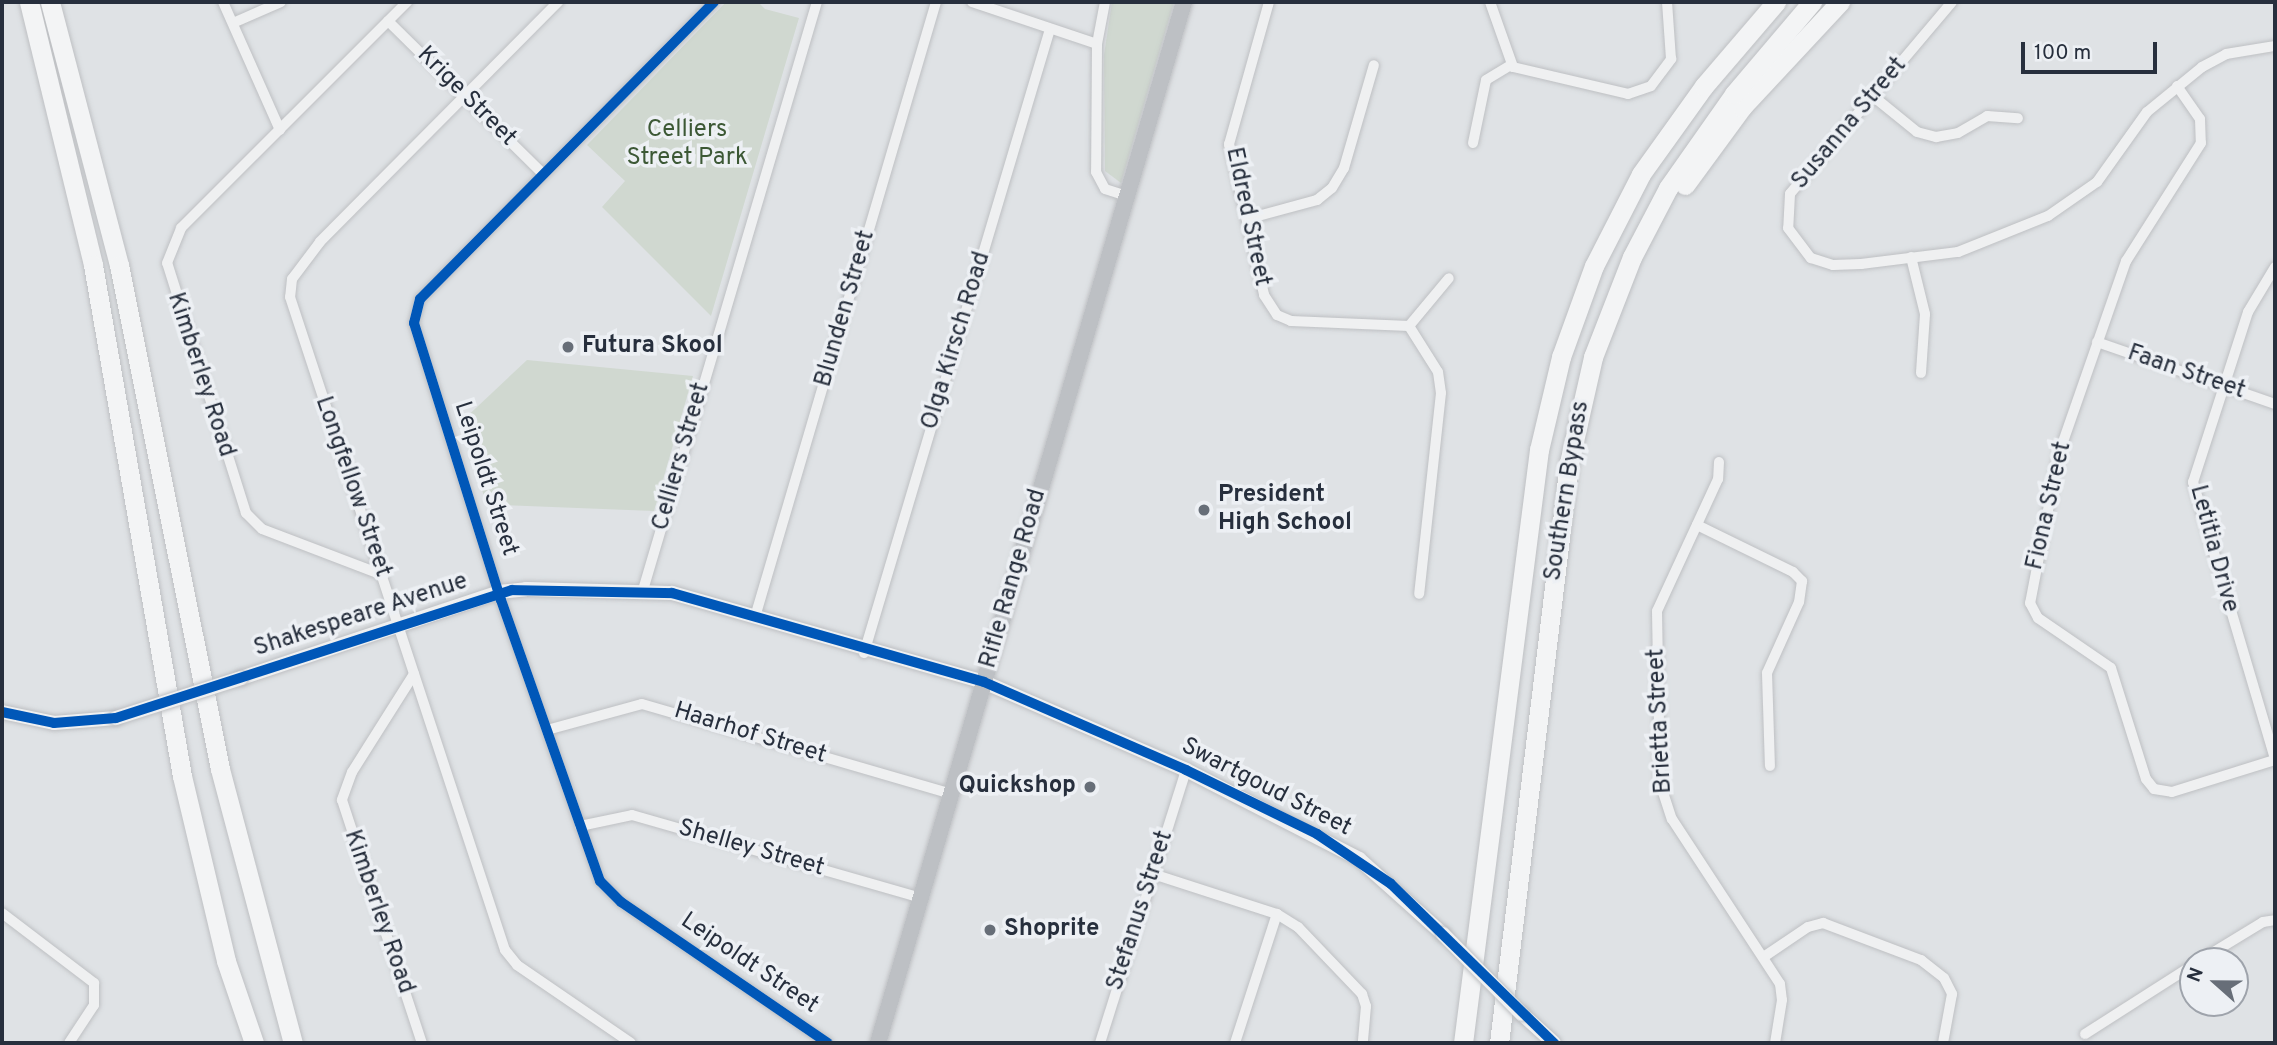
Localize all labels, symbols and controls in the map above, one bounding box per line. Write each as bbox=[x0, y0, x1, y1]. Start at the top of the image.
scale bar bbox=[2025, 28, 2162, 72]
text: 100 m bbox=[2034, 40, 2091, 67]
street label: Krige Street bbox=[410, 41, 522, 153]
street label: Susanna Street bbox=[1786, 52, 1914, 196]
park label: Celliers Street Park bbox=[626, 117, 748, 173]
street label: Eldred Street bbox=[1218, 145, 1276, 289]
street label: Blunden Street bbox=[810, 227, 882, 391]
street label: Olga Kirsch Road bbox=[916, 249, 998, 433]
street label: Kimberley Road bbox=[160, 289, 240, 461]
place label: Futura Skool bbox=[582, 333, 723, 361]
marker: Futura Skool bbox=[560, 339, 576, 355]
street label: Faan Street bbox=[2123, 339, 2249, 407]
street label: Celliers Street bbox=[647, 380, 717, 534]
street label: Longfellow Street bbox=[308, 393, 396, 581]
street label: Leipoldt Street bbox=[447, 398, 523, 560]
street label: Southern Bypass bbox=[1540, 399, 1596, 583]
street label: Fiona Street bbox=[2021, 439, 2079, 573]
place label: President High School bbox=[1218, 482, 1352, 538]
street label: Letitia Drive bbox=[2182, 482, 2244, 616]
street label: Rifle Range Road bbox=[975, 486, 1053, 672]
marker: President High School bbox=[1196, 502, 1212, 518]
street label: Shakespeare Avenue bbox=[250, 568, 472, 664]
street label: Brietta Street bbox=[1643, 648, 1679, 794]
street label: Haarhof Street bbox=[670, 697, 830, 771]
street label: Swartgoud Street bbox=[1176, 733, 1356, 843]
place label: Quickshop bbox=[958, 773, 1076, 801]
marker: Quickshop bbox=[1082, 779, 1098, 795]
street label: Shelley Street bbox=[675, 814, 827, 884]
street label: Kimberley Road bbox=[337, 826, 419, 998]
street label: Stefanus Street bbox=[1102, 827, 1180, 995]
street label: Leipoldt Street bbox=[674, 907, 824, 1021]
place label: Shoprite bbox=[1004, 916, 1099, 944]
marker: Shoprite bbox=[982, 922, 998, 938]
north arrow bbox=[2179, 947, 2249, 1017]
text: N bbox=[2183, 965, 2210, 986]

